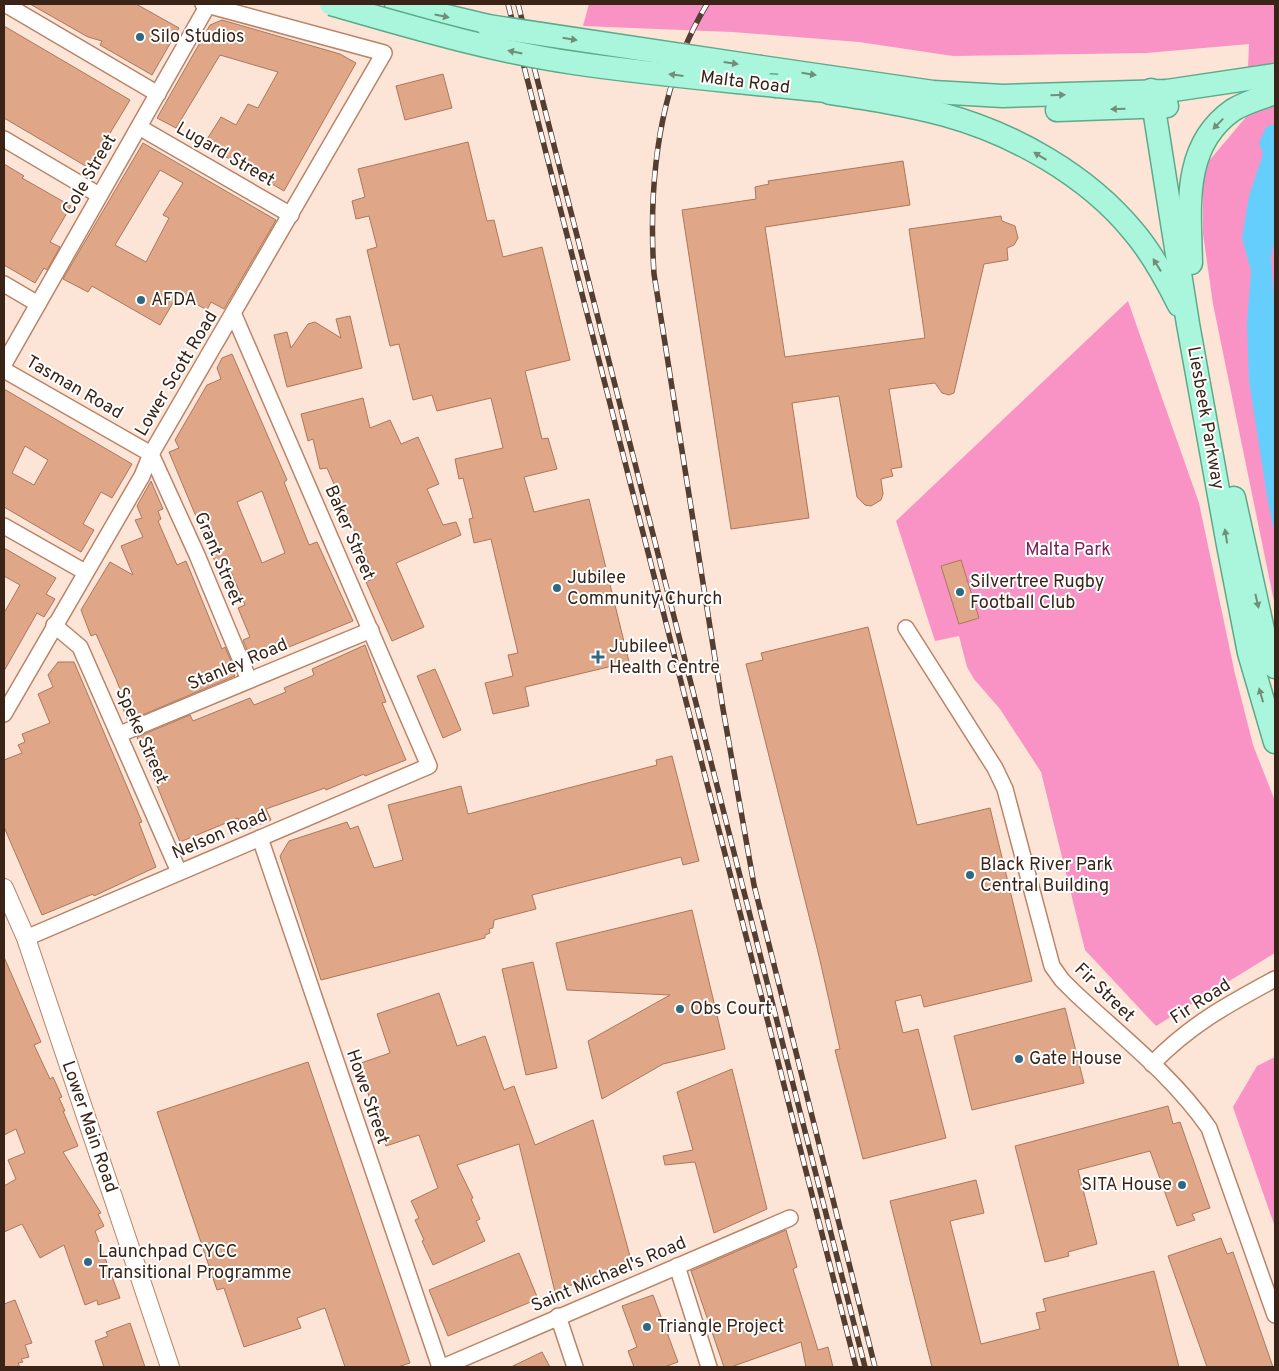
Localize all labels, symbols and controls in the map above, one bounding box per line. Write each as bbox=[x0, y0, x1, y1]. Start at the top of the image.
one-way arrow bbox=[434, 12, 450, 20]
place label: Silo Studios bbox=[150, 26, 244, 49]
marker: Silo Studios bbox=[134, 31, 146, 43]
one-way arrow bbox=[563, 36, 579, 44]
one-way arrow bbox=[507, 48, 523, 56]
one-way arrow bbox=[724, 59, 740, 67]
street label: Malta Road bbox=[699, 66, 791, 100]
one-way arrow bbox=[801, 70, 817, 78]
one-way arrow bbox=[668, 71, 684, 79]
one-way arrow bbox=[1050, 91, 1066, 99]
one-way arrow bbox=[1110, 105, 1126, 113]
street label: Lugard Street bbox=[171, 117, 279, 193]
one-way arrow bbox=[1212, 118, 1224, 130]
street label: Cole Street bbox=[58, 130, 122, 220]
one-way arrow bbox=[1033, 151, 1046, 160]
one-way arrow bbox=[1152, 259, 1162, 272]
place label: AFDA bbox=[151, 289, 197, 312]
marker: AFDA bbox=[135, 294, 147, 306]
street label: Lower Scott Road bbox=[130, 307, 224, 441]
street label: Liesbeek Parkway bbox=[1181, 345, 1229, 491]
street label: Tasman Road bbox=[21, 351, 127, 425]
street label: Baker Street bbox=[319, 482, 379, 584]
street label: Grant Street bbox=[188, 509, 248, 609]
one-way arrow bbox=[1222, 528, 1230, 544]
park label: Malta Park bbox=[1025, 539, 1111, 562]
place label: Jubilee Community Church bbox=[567, 567, 722, 611]
place label: Silvertree Rugby Football Club bbox=[970, 571, 1104, 615]
marker: Jubilee Community Church bbox=[551, 582, 563, 594]
marker: Silvertree Rugby Football Club bbox=[954, 586, 966, 598]
one-way arrow bbox=[1253, 594, 1261, 609]
street label: Stanley Road bbox=[184, 634, 292, 696]
place label: Jubilee Health Centre bbox=[609, 636, 720, 680]
marker: Jubilee Health Centre bbox=[591, 650, 605, 664]
street label: Speke Street bbox=[109, 684, 173, 788]
one-way arrow bbox=[1256, 688, 1264, 703]
street label: Nelson Road bbox=[169, 805, 271, 865]
place label: Black River Park Central Building bbox=[980, 854, 1113, 898]
marker: Black River Park Central Building bbox=[964, 869, 976, 881]
street label: Fir Street bbox=[1069, 959, 1139, 1027]
street label: Fir Road bbox=[1166, 974, 1236, 1030]
place label: Obs Court bbox=[690, 998, 772, 1021]
marker: Obs Court bbox=[674, 1003, 686, 1015]
street label: Howe Street bbox=[340, 1047, 394, 1147]
place label: Gate House bbox=[1029, 1048, 1122, 1071]
marker: Gate House bbox=[1013, 1053, 1025, 1065]
street label: Lower Main Road bbox=[56, 1058, 122, 1196]
place label: SITA House bbox=[1081, 1174, 1172, 1197]
marker: SITA House bbox=[1176, 1179, 1188, 1191]
street label: Saint Michael's Road bbox=[528, 1232, 690, 1318]
place label: Launchpad CYCC Transitional Programme bbox=[98, 1241, 292, 1285]
marker: Launchpad CYCC Transitional Programme bbox=[82, 1256, 94, 1268]
place label: Triangle Project bbox=[657, 1316, 784, 1339]
marker: Triangle Project bbox=[641, 1321, 653, 1333]

